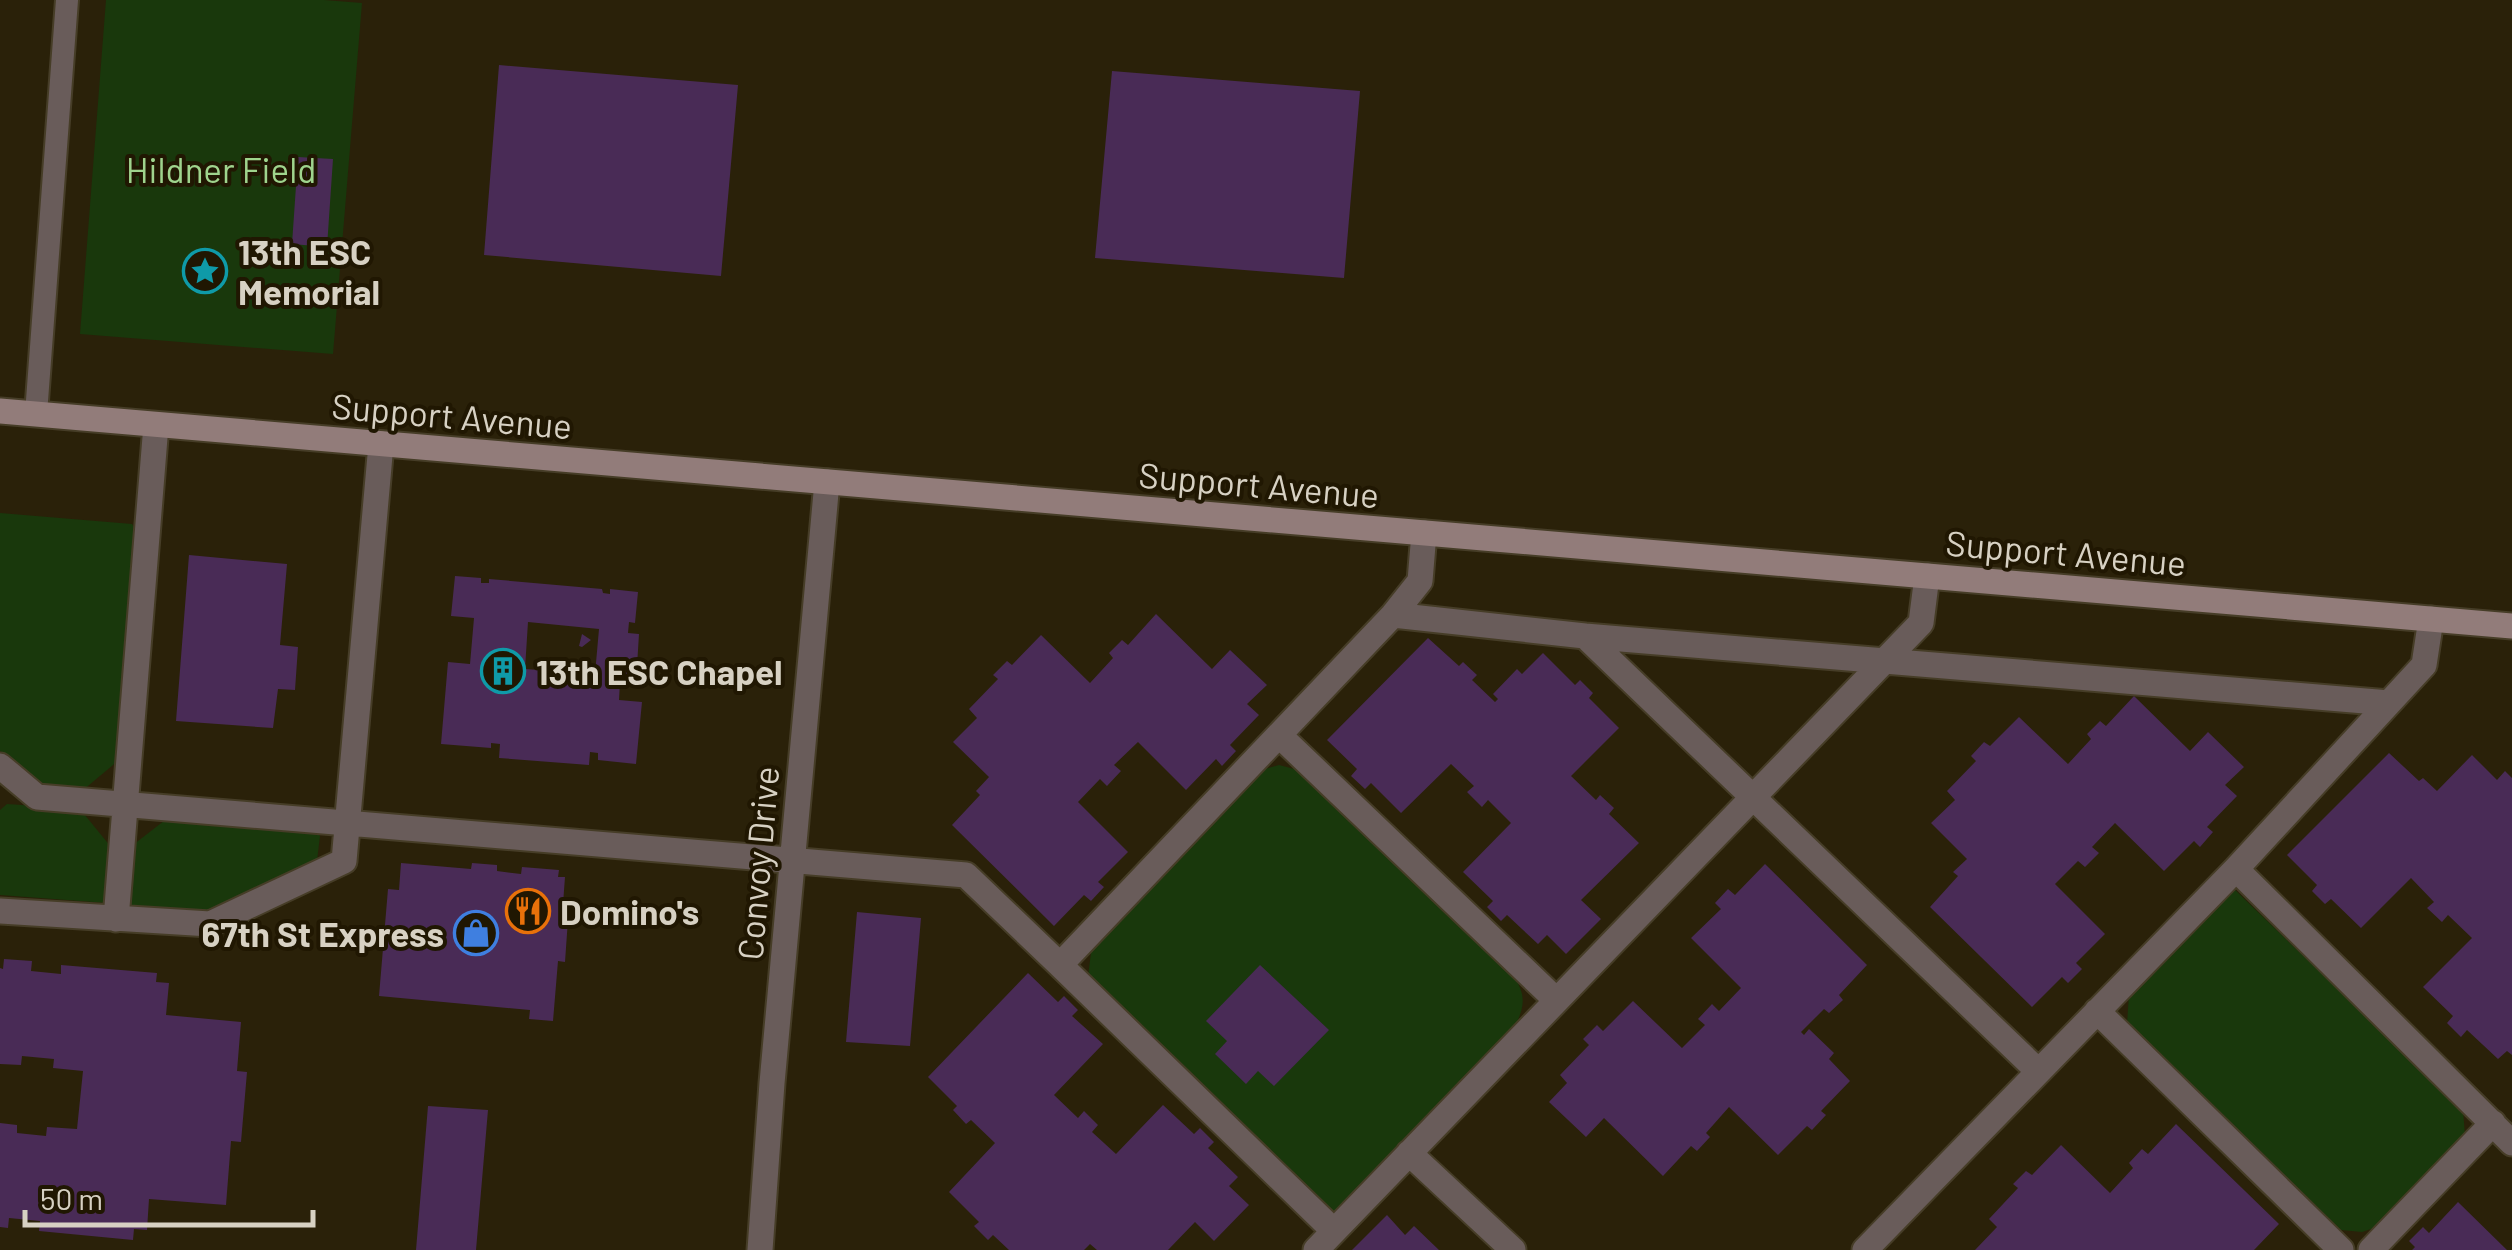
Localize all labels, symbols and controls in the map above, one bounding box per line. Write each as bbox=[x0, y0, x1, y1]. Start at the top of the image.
park label: Hildner Field bbox=[126, 148, 316, 190]
place label: 13th ESC Memorial bbox=[238, 230, 380, 312]
place icon: 13th ESC Memorial bbox=[182, 248, 228, 294]
street label: Support Avenue bbox=[330, 384, 574, 446]
street label: Support Avenue bbox=[1137, 453, 1381, 515]
street label: Support Avenue bbox=[1944, 521, 2188, 583]
building icon: 13th ESC Chapel bbox=[480, 648, 526, 694]
place label: 13th ESC Chapel bbox=[536, 650, 783, 692]
street label: Convoy Drive bbox=[728, 764, 786, 962]
restaurant icon: Domino's bbox=[505, 888, 551, 934]
place label: Domino's bbox=[560, 890, 699, 932]
shop icon: 67th St Express bbox=[453, 910, 499, 956]
place label: 67th St Express bbox=[201, 912, 444, 954]
scale bar bbox=[25, 1165, 312, 1227]
text: 50 m bbox=[40, 1180, 103, 1216]

